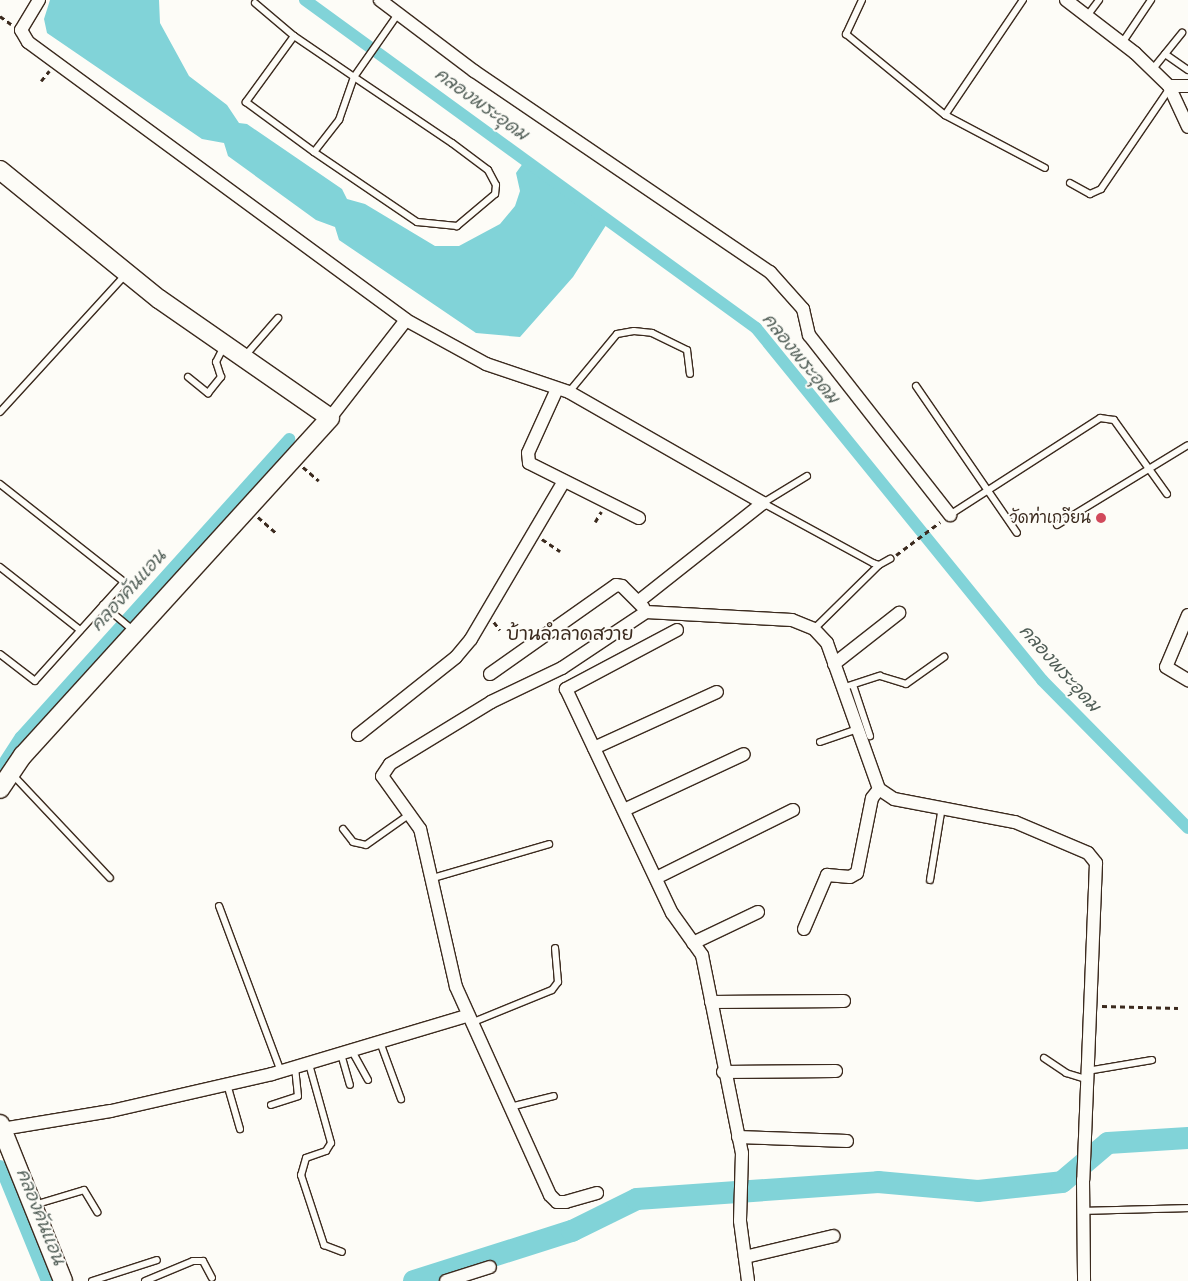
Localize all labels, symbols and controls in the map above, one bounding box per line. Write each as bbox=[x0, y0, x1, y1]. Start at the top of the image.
water label: คลองพระอุดม bbox=[430, 64, 532, 146]
water label: คลองพระอุดม bbox=[757, 309, 843, 409]
place label: วัดท่าเกวียน bbox=[1010, 508, 1091, 528]
marker: วัดท่าเกวียน bbox=[1095, 512, 1107, 524]
water label: คลองคันแอน bbox=[87, 546, 171, 636]
water label: คลองพระอุดม bbox=[1014, 621, 1104, 717]
district label: บ้านลำลาดสวาย bbox=[506, 624, 634, 646]
water label: คลองคันแอน bbox=[11, 1166, 69, 1268]

